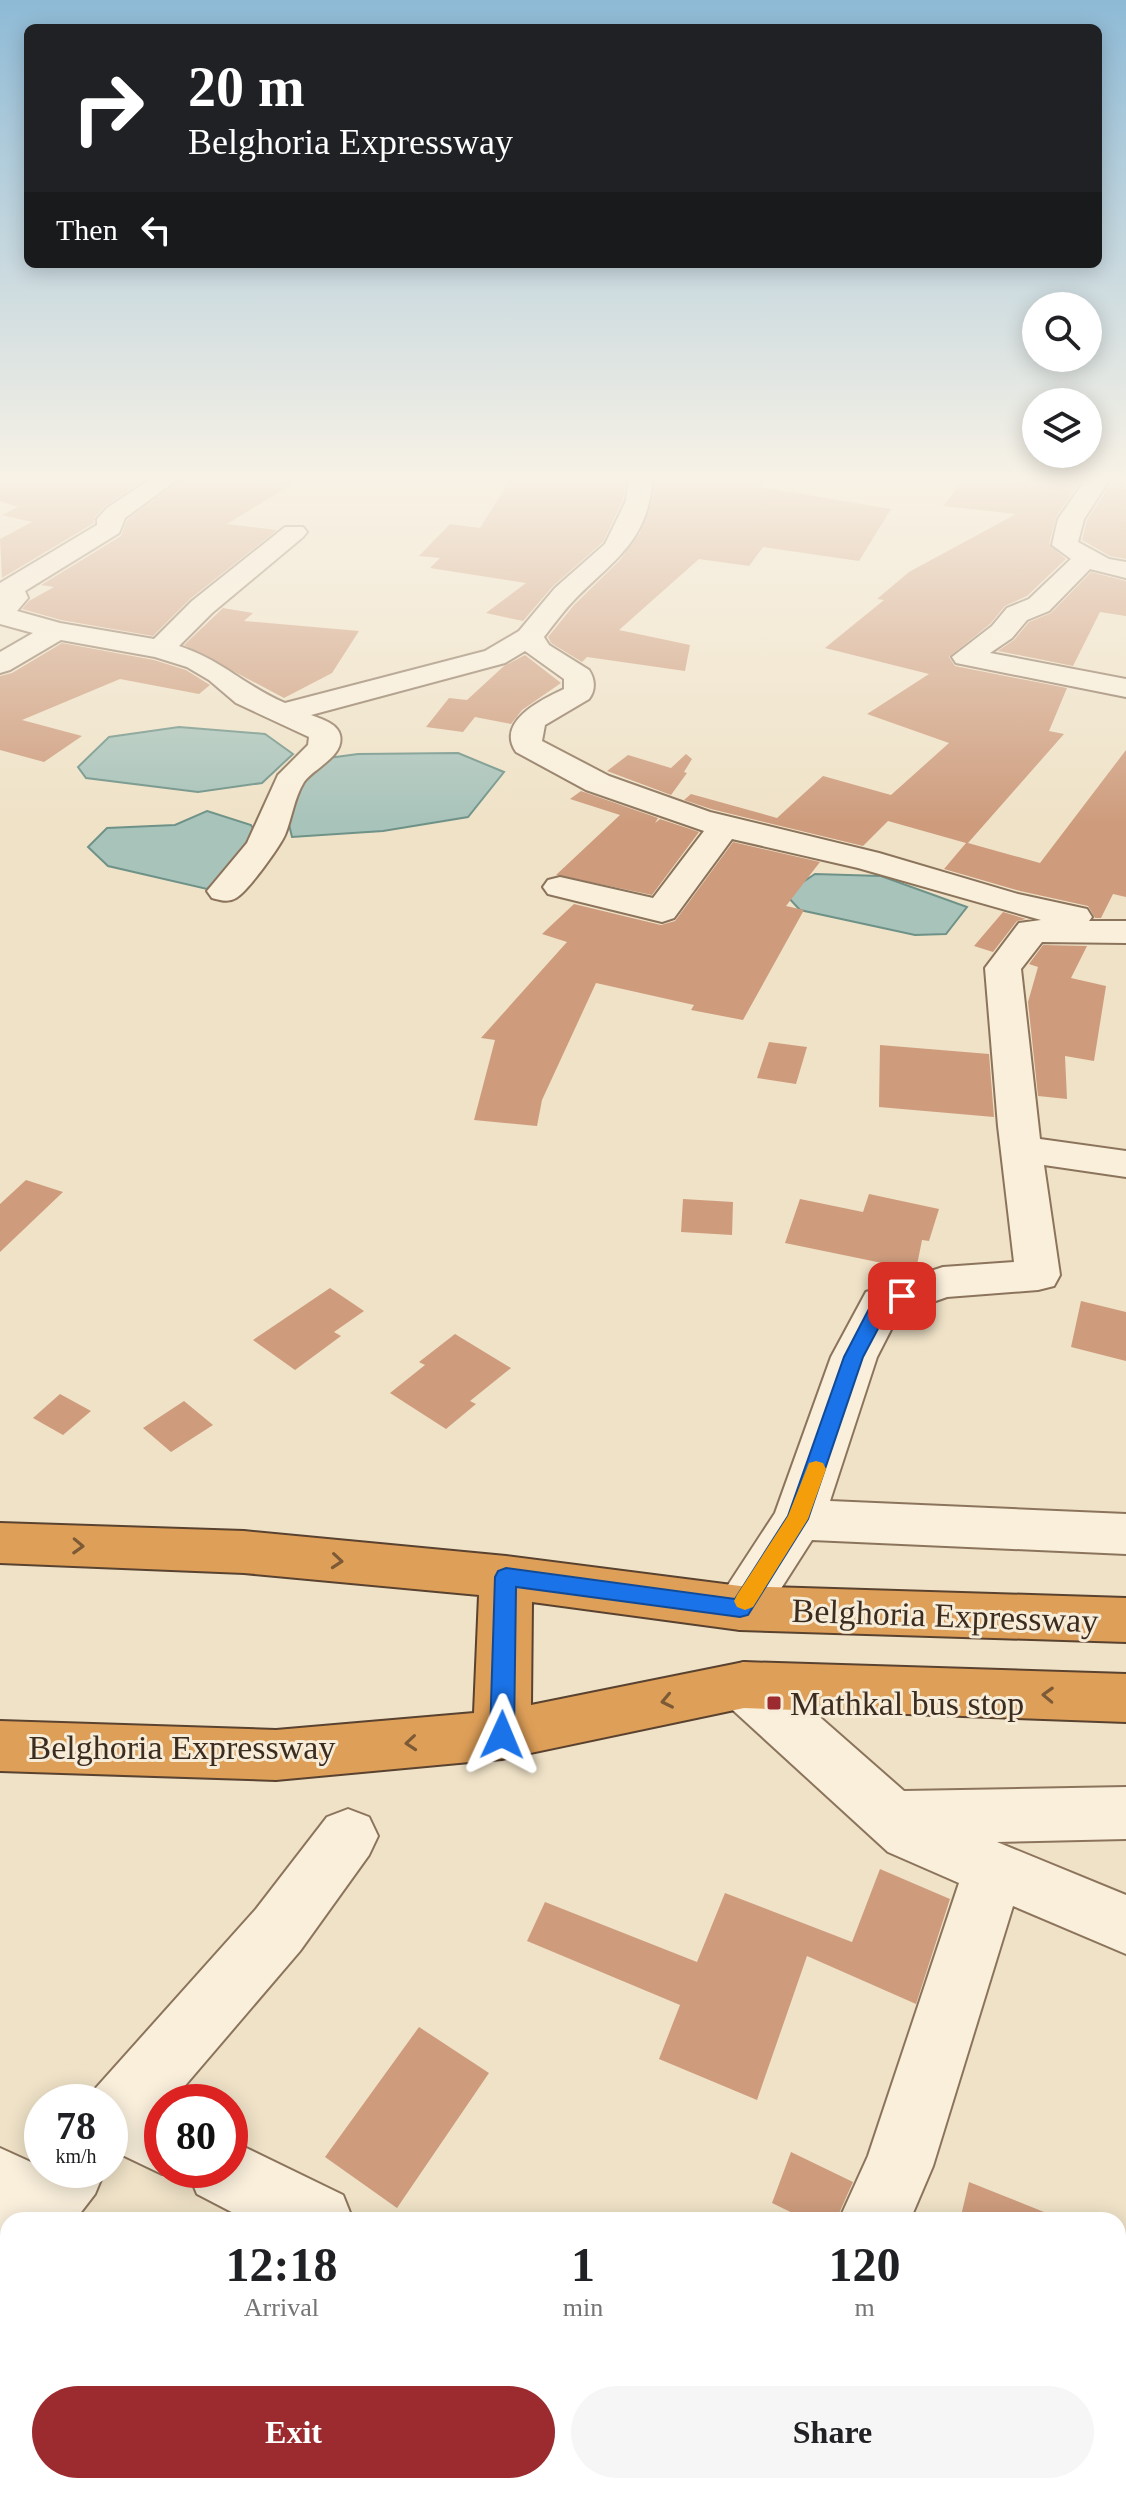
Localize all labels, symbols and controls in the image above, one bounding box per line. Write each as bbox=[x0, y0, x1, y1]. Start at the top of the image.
icon: right bbox=[56, 56, 160, 160]
text: 20 m bbox=[188, 56, 305, 118]
text: Belghoria Expressway bbox=[188, 122, 513, 162]
icon: left bbox=[134, 208, 178, 252]
text: Then bbox=[56, 213, 118, 246]
map controls bbox=[1022, 292, 1102, 468]
button: search bbox=[1022, 292, 1102, 372]
button: layers bbox=[1022, 388, 1102, 468]
pin bbox=[868, 1262, 936, 1330]
icon: arrive bbox=[880, 1274, 924, 1318]
one-way arrow bbox=[72, 1537, 85, 1554]
one-way arrow bbox=[331, 1553, 344, 1570]
street label: Belghoria Expressway bbox=[791, 1592, 1099, 1639]
place label: Mathkal bus stop bbox=[790, 1685, 1024, 1722]
one-way arrow bbox=[1041, 1687, 1054, 1704]
one-way arrow bbox=[661, 1691, 674, 1708]
position arrow bbox=[460, 1693, 544, 1777]
marker: Mathkal bus stop bbox=[765, 1694, 783, 1712]
street label: Belghoria Expressway bbox=[29, 1729, 335, 1766]
one-way arrow bbox=[404, 1734, 417, 1751]
speed limit sign: 80 bbox=[144, 2084, 248, 2188]
text: 78 bbox=[56, 2103, 96, 2148]
text: km/h bbox=[55, 2145, 97, 2167]
text: 12:18 bbox=[225, 2238, 337, 2291]
text: 1 bbox=[571, 2238, 595, 2291]
text: 120 bbox=[829, 2238, 901, 2291]
text: Arrival bbox=[244, 2293, 319, 2322]
text: min bbox=[563, 2293, 603, 2322]
text: m bbox=[854, 2293, 875, 2322]
button: Exit bbox=[32, 2386, 555, 2478]
button: Share bbox=[571, 2386, 1094, 2478]

